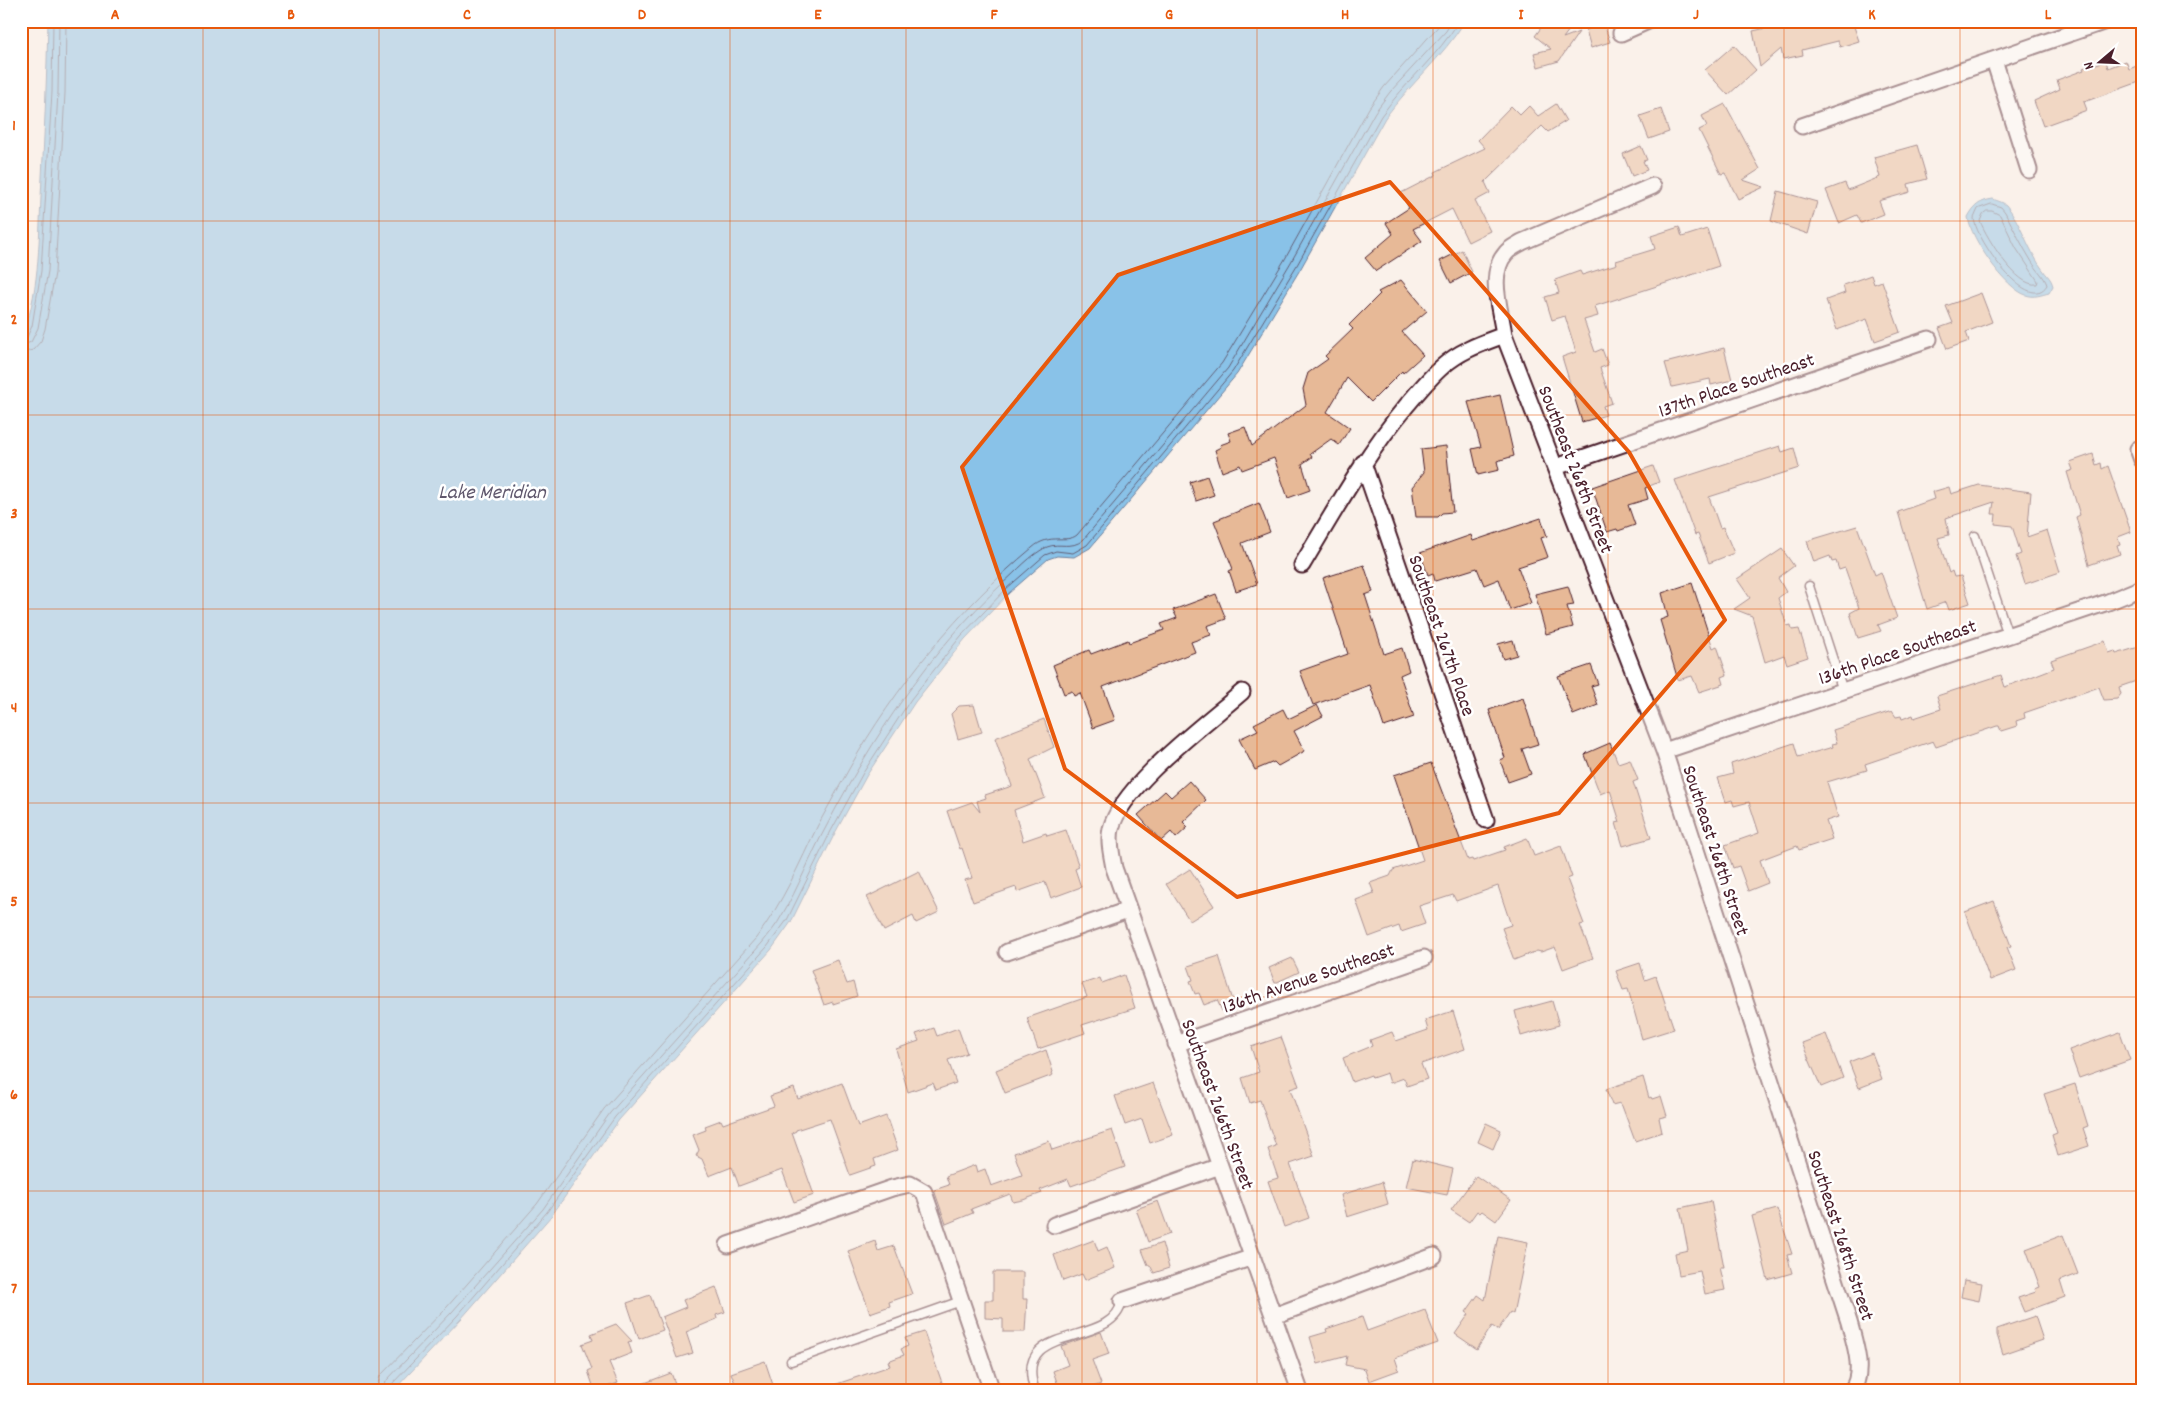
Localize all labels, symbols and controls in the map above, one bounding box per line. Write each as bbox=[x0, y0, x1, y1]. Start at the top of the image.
text: A bbox=[111, 4, 120, 27]
text: B bbox=[287, 4, 295, 27]
text: C bbox=[463, 4, 471, 27]
text: D bbox=[638, 4, 647, 27]
text: E bbox=[814, 4, 822, 27]
text: F bbox=[990, 4, 998, 27]
text: G bbox=[1165, 4, 1173, 27]
text: H bbox=[1341, 4, 1349, 27]
text: I bbox=[1519, 4, 1525, 27]
text: J bbox=[1693, 4, 1699, 27]
text: K bbox=[1868, 4, 1876, 27]
text: L bbox=[2045, 4, 2052, 27]
north arrow bbox=[2076, 38, 2126, 88]
text: N bbox=[2079, 59, 2100, 72]
text: 1 bbox=[12, 115, 16, 138]
text: 2 bbox=[11, 309, 18, 332]
street label: 137th Place Southeast bbox=[1655, 347, 1819, 427]
street label: Southeast 268th Street bbox=[1529, 382, 1619, 558]
water label: Lake Meridian bbox=[438, 479, 547, 509]
text: 3 bbox=[10, 503, 18, 526]
street label: Southeast 267th Place bbox=[1399, 552, 1481, 721]
street label: 136th Place Southeast bbox=[1815, 614, 1981, 694]
text: 4 bbox=[11, 697, 17, 720]
street label: Southeast 268th Street bbox=[1673, 762, 1755, 940]
text: 5 bbox=[10, 891, 18, 914]
street label: 136th Avenue Southeast bbox=[1219, 937, 1399, 1022]
street label: Southeast 266th Street bbox=[1172, 1016, 1260, 1194]
text: 6 bbox=[10, 1084, 18, 1107]
street label: Southeast 268th Street bbox=[1798, 1147, 1880, 1325]
text: 7 bbox=[11, 1278, 17, 1301]

